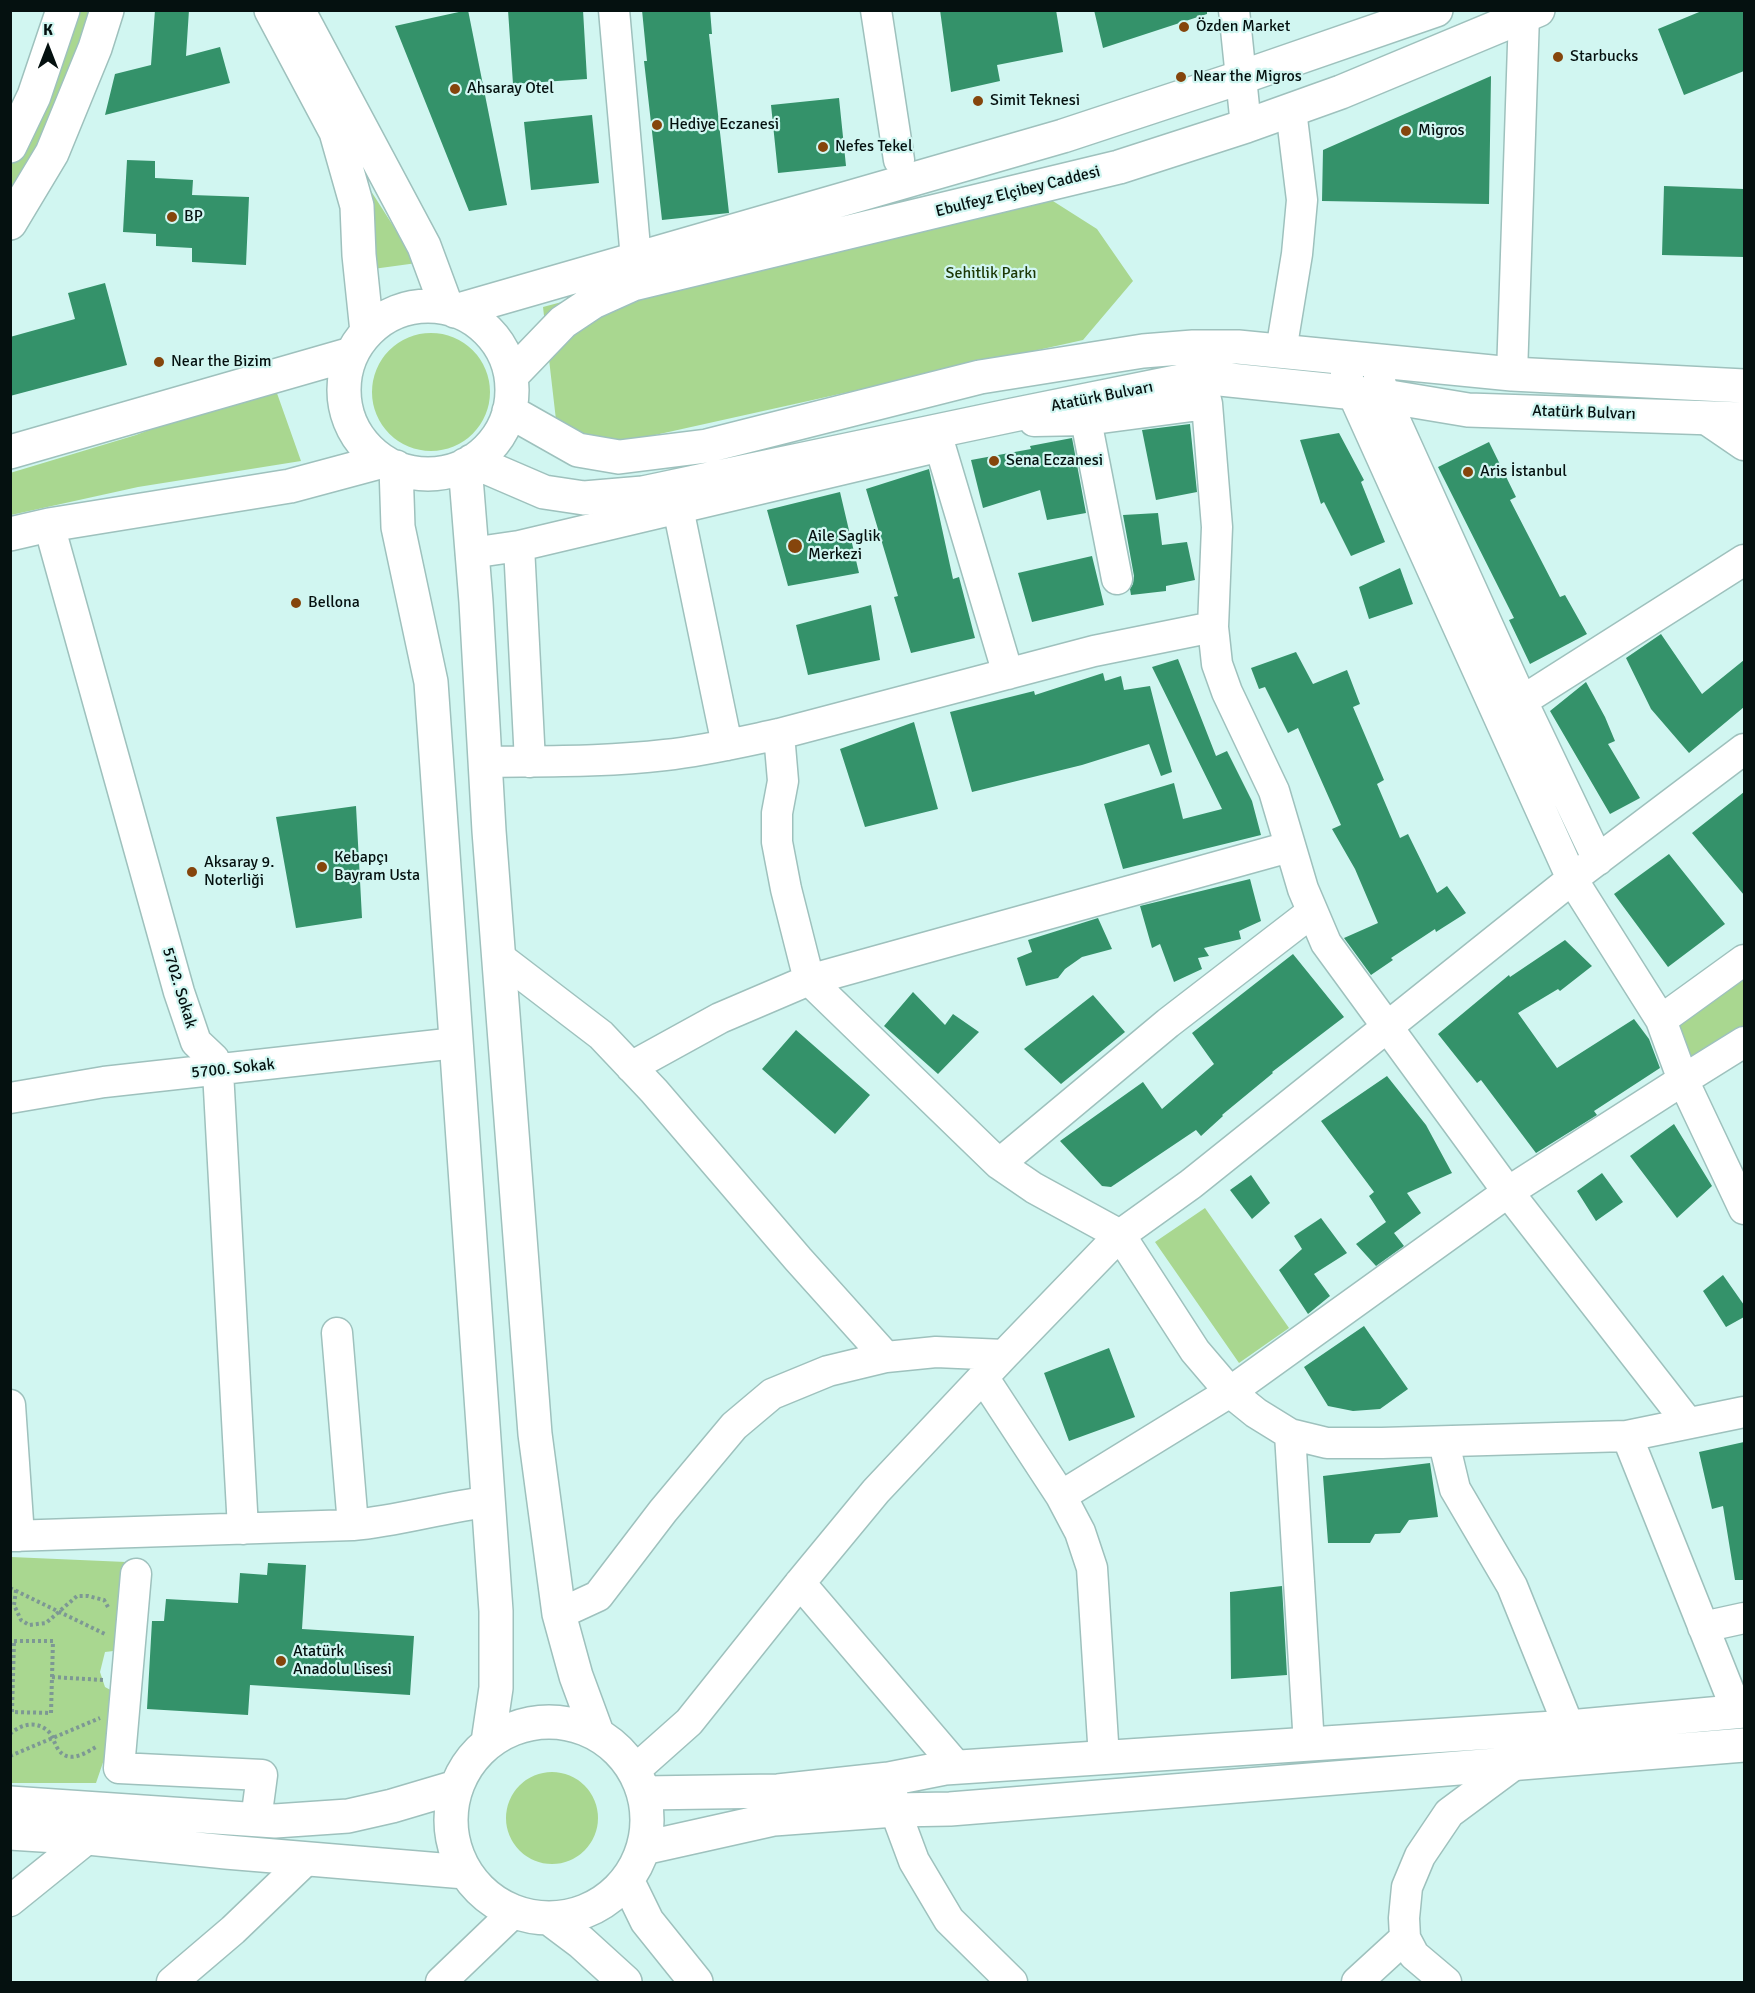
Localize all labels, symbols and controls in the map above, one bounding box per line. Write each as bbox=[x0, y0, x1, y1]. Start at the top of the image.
place label: Özden Market bbox=[1196, 17, 1290, 37]
north arrow bbox=[18, 18, 78, 78]
text: K bbox=[43, 20, 53, 40]
marker: Özden Market bbox=[1177, 20, 1191, 34]
place label: Starbucks bbox=[1570, 47, 1638, 67]
marker: Starbucks bbox=[1551, 50, 1565, 64]
place label: Near the Migros bbox=[1193, 67, 1302, 87]
marker: Near the Migros bbox=[1174, 70, 1188, 84]
place label: Ahsaray Otel bbox=[467, 79, 554, 99]
marker: Ahsaray Otel bbox=[448, 82, 462, 96]
place label: Simit Teknesi bbox=[990, 91, 1080, 111]
marker: Simit Teknesi bbox=[971, 94, 985, 108]
place label: Hediye Eczanesi bbox=[669, 115, 779, 135]
marker: Hediye Eczanesi bbox=[650, 118, 664, 132]
place label: Migros bbox=[1418, 121, 1465, 141]
marker: Migros bbox=[1399, 124, 1413, 138]
place label: Nefes Tekel bbox=[835, 137, 913, 157]
marker: Nefes Tekel bbox=[816, 140, 830, 154]
street label: Ebulfeyz Elçibey Caddesi bbox=[934, 162, 1102, 222]
place label: BP bbox=[184, 207, 203, 227]
marker: BP bbox=[165, 210, 179, 224]
park label: Sehitlik Parkı bbox=[946, 264, 1036, 284]
place label: Near the Bizim bbox=[171, 352, 271, 372]
marker: Near the Bizim bbox=[152, 355, 166, 369]
street label: Atatürk Bulvarı bbox=[1049, 378, 1155, 416]
street label: Atatürk Bulvarı bbox=[1532, 402, 1636, 424]
place label: Sena Eczanesi bbox=[1006, 451, 1103, 471]
marker: Sena Eczanesi bbox=[987, 454, 1001, 468]
place label: Aris İstanbul bbox=[1480, 462, 1567, 482]
marker: Aris İstanbul bbox=[1461, 465, 1475, 479]
place label: Aile Saglik Merkezi bbox=[808, 527, 881, 565]
marker: Aile Saglik Merkezi bbox=[786, 537, 804, 555]
place label: Bellona bbox=[308, 593, 360, 613]
marker: Bellona bbox=[289, 596, 303, 610]
place label: Kebapçı Bayram Usta bbox=[334, 848, 420, 886]
place label: Aksaray 9. Noterliği bbox=[204, 853, 274, 891]
marker: Kebapçı Bayram Usta bbox=[315, 860, 329, 874]
marker: Aksaray 9. Noterliği bbox=[185, 865, 199, 879]
street label: 5702. Sokak bbox=[158, 945, 200, 1031]
street label: 5700. Sokak bbox=[190, 1055, 276, 1083]
place label: Atatürk Anadolu Lisesi bbox=[293, 1642, 392, 1680]
marker: Atatürk Anadolu Lisesi bbox=[274, 1654, 288, 1668]

